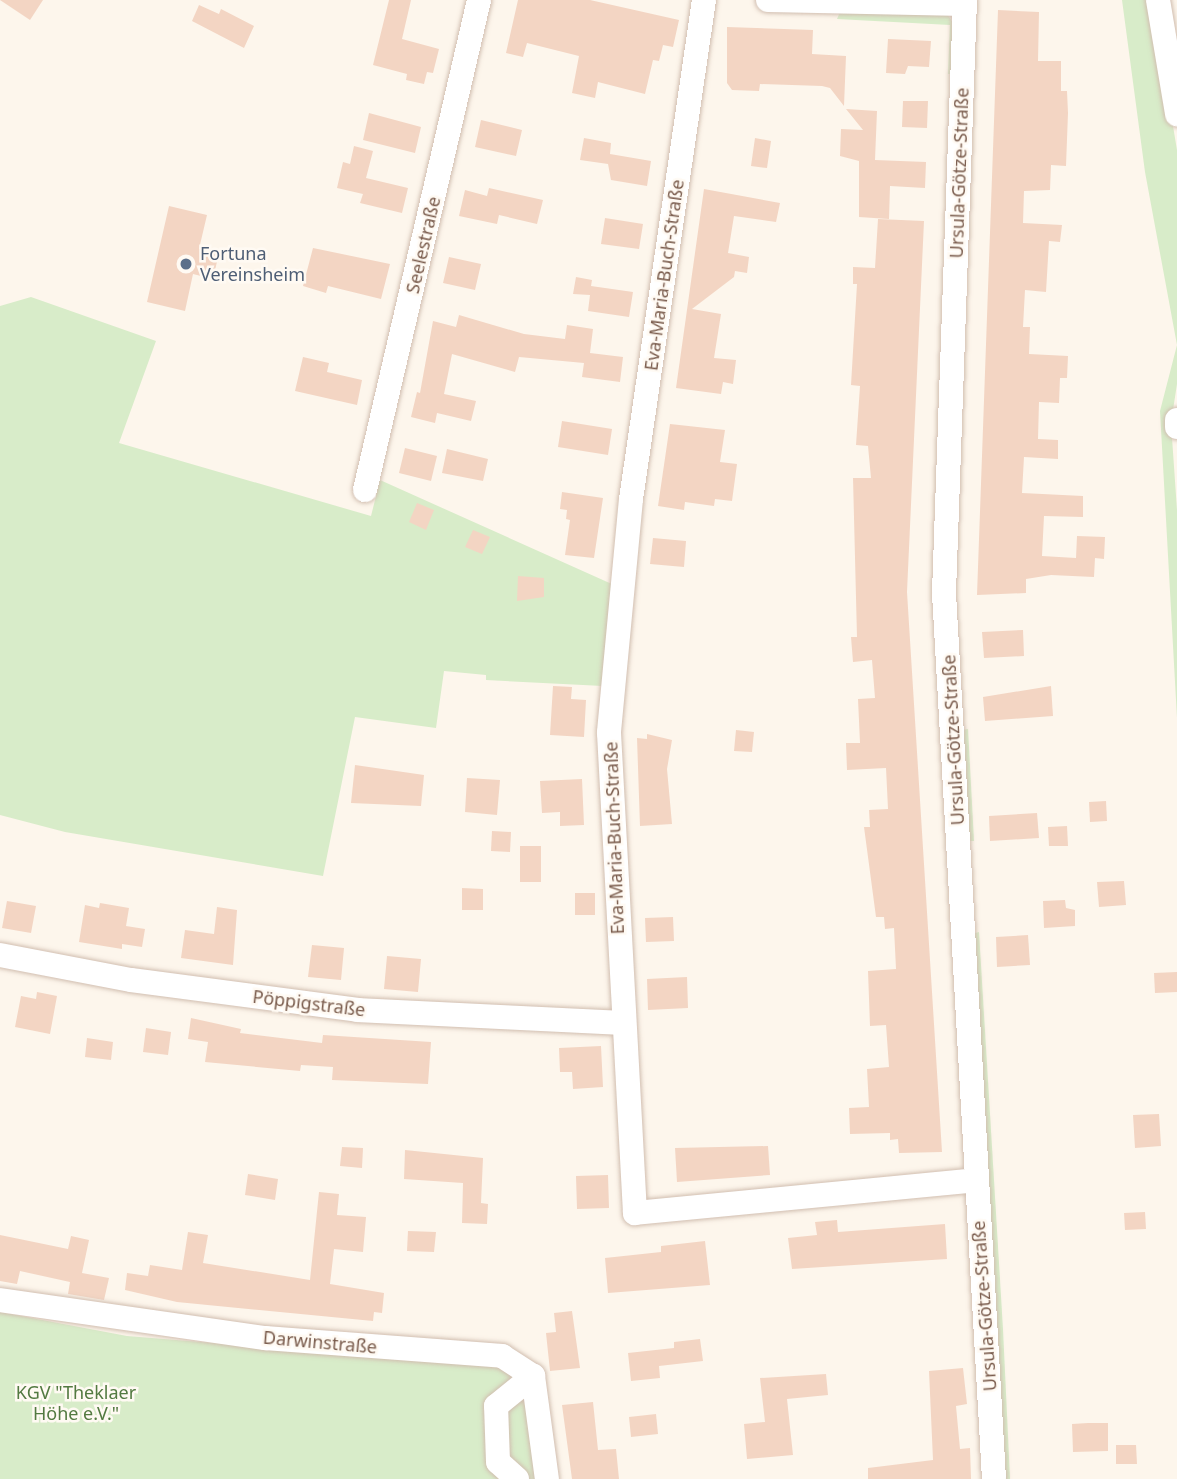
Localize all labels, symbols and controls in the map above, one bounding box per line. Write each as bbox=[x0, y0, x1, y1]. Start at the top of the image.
street label: Ursula-Götze-Straße bbox=[945, 87, 973, 259]
street label: Eva-Maria-Buch-Straße bbox=[640, 178, 688, 372]
street label: Seelestraße bbox=[401, 194, 445, 296]
place label: Fortuna Vereinsheim bbox=[200, 243, 305, 286]
marker: Fortuna Vereinsheim bbox=[178, 256, 194, 272]
street label: Ursula-Götze-Straße bbox=[938, 654, 968, 826]
street label: Eva-Maria-Buch-Straße bbox=[600, 741, 628, 935]
street label: Pöppigstraße bbox=[251, 985, 367, 1021]
street label: Ursula-Götze-Straße bbox=[967, 1220, 1001, 1392]
street label: Darwinstraße bbox=[262, 1326, 378, 1358]
park label: KGV "Theklaer Höhe e.V." bbox=[16, 1382, 136, 1424]

